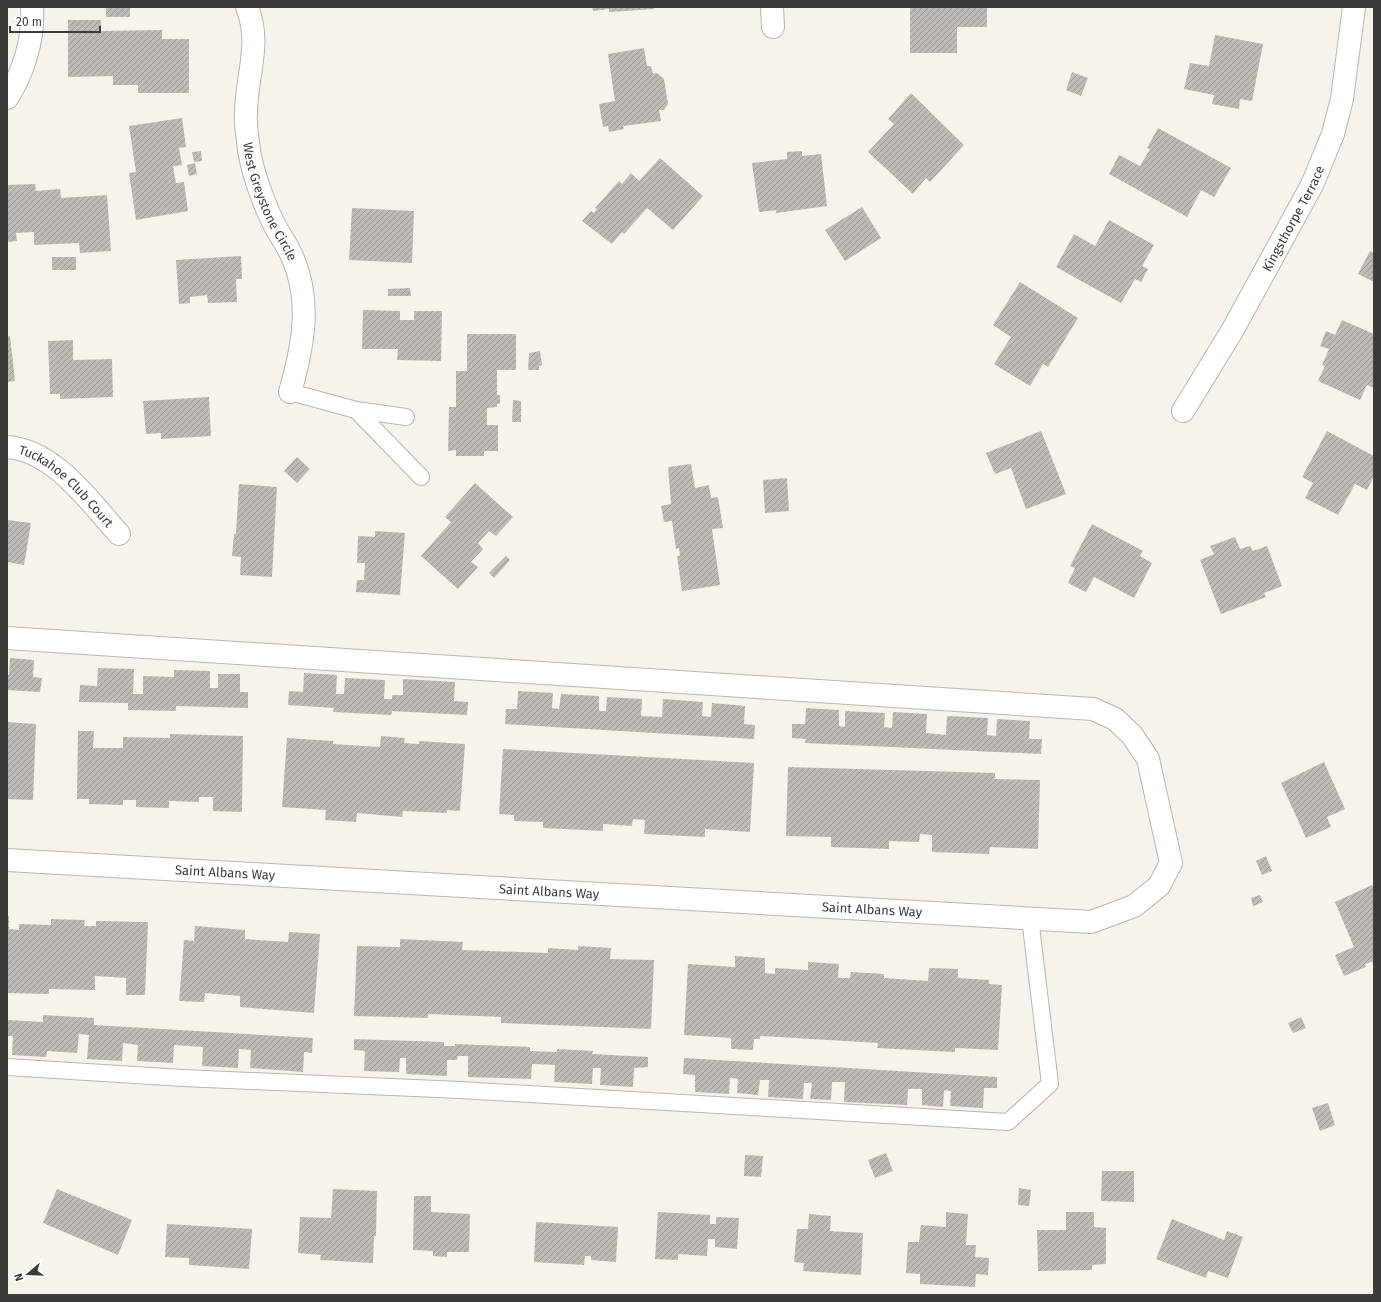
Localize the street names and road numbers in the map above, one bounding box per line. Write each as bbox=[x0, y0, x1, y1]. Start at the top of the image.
street label: West Greystone Circle bbox=[240, 141, 300, 263]
street label: Kingsthorpe Terrace bbox=[1259, 163, 1327, 274]
street label: Tuckahoe Club Court bbox=[17, 442, 117, 530]
street label: Saint Albans Way bbox=[175, 862, 276, 883]
street label: Saint Albans Way bbox=[499, 881, 600, 902]
street label: Saint Albans Way bbox=[822, 899, 923, 920]

